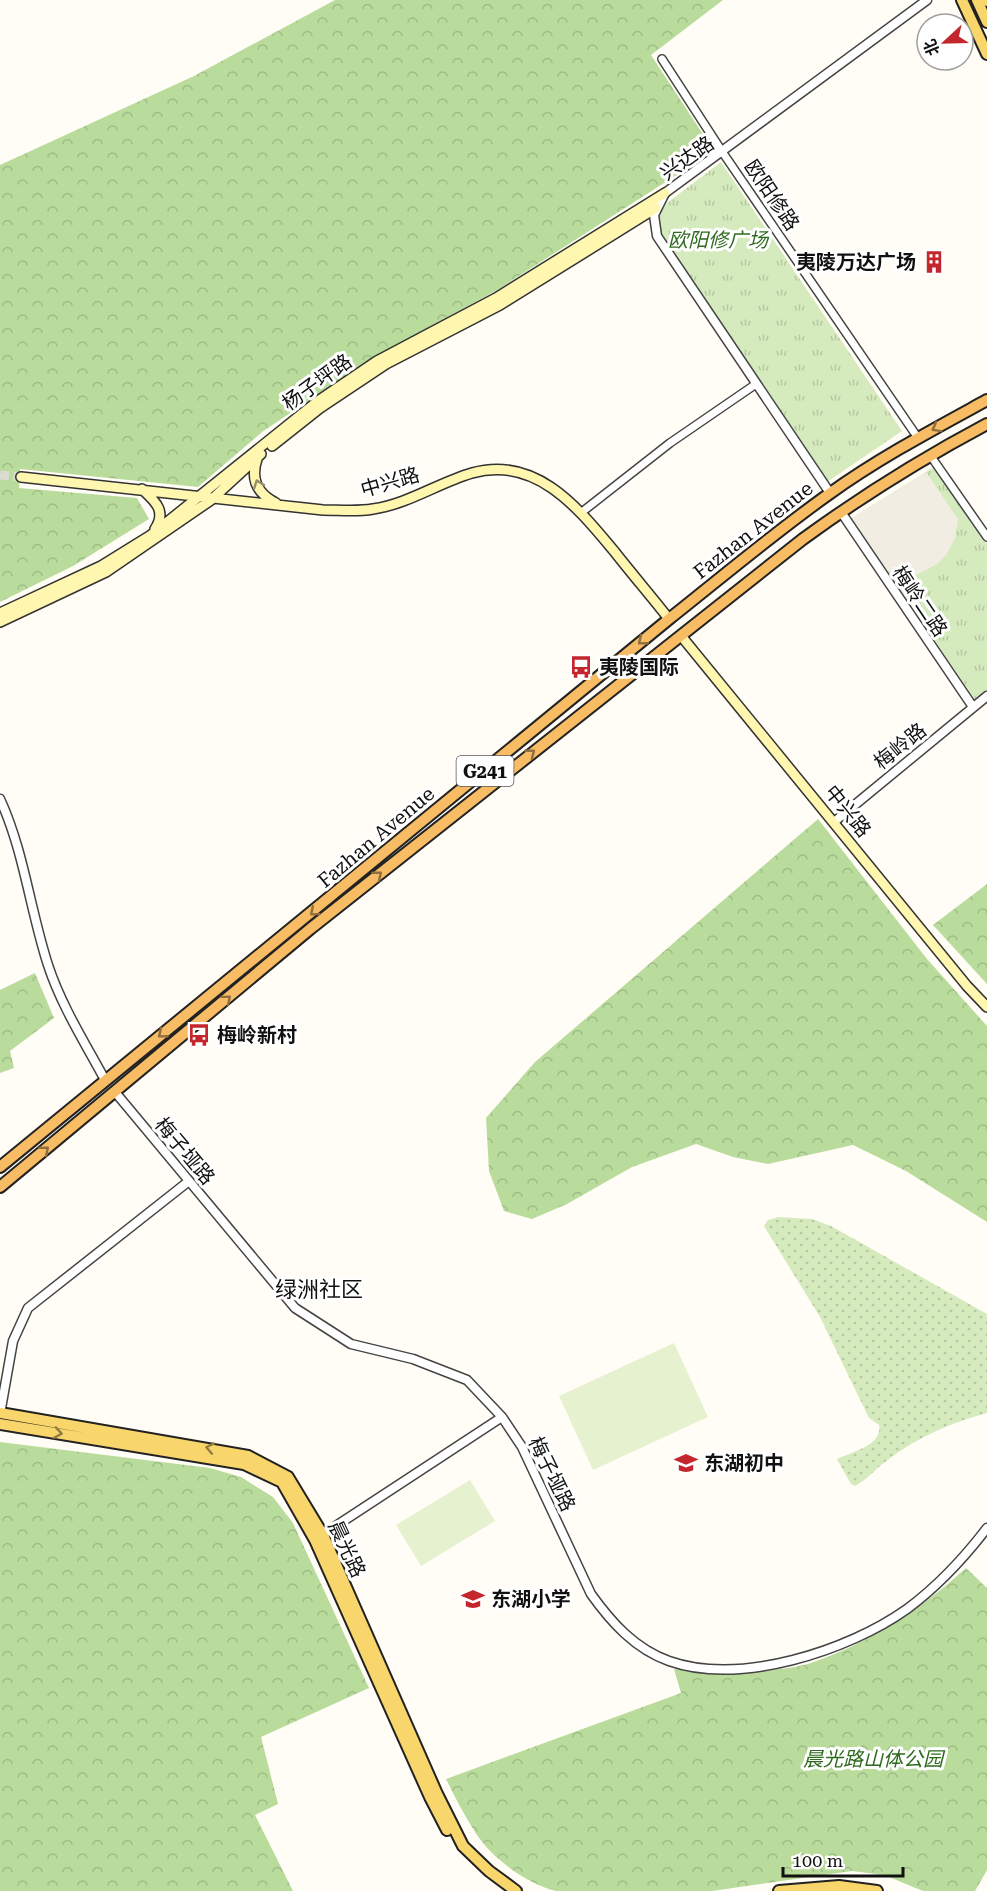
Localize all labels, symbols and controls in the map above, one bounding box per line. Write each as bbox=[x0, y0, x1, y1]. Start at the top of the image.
north arrow bbox=[915, 12, 975, 72]
text: 北 bbox=[920, 36, 943, 58]
street label: 兴达路 bbox=[656, 131, 718, 185]
street label: 欧阳修路 bbox=[740, 155, 804, 235]
park label: 欧阳修广场 bbox=[668, 228, 770, 252]
building icon: 夷陵万达广场 bbox=[921, 249, 947, 275]
place label: 夷陵万达广场 bbox=[796, 250, 916, 274]
street label: 杨子坪路 bbox=[278, 349, 356, 415]
one-way arrow bbox=[932, 421, 942, 432]
street label: 中兴路 bbox=[358, 462, 422, 502]
street label: Fazhan Avenue bbox=[689, 476, 817, 584]
one-way arrow bbox=[252, 480, 265, 490]
street label: 梅岭二路 bbox=[888, 561, 952, 641]
one-way arrow bbox=[638, 633, 649, 644]
bus stop icon: 夷陵国际 bbox=[568, 654, 594, 680]
place label: 夷陵国际 bbox=[599, 655, 679, 679]
street label: 梅岭路 bbox=[869, 718, 931, 774]
one-way arrow bbox=[524, 750, 535, 761]
road number: G241 bbox=[456, 756, 514, 786]
street label: 中兴路 bbox=[820, 780, 876, 842]
street label: Fazhan Avenue bbox=[313, 781, 439, 893]
one-way arrow bbox=[371, 871, 382, 882]
one-way arrow bbox=[310, 905, 321, 916]
one-way arrow bbox=[221, 995, 232, 1006]
bus stop icon: 梅岭新村 bbox=[186, 1022, 212, 1048]
place label: 梅岭新村 bbox=[217, 1023, 297, 1047]
one-way arrow bbox=[158, 1027, 169, 1038]
street label: 梅子垭路 bbox=[150, 1113, 220, 1189]
one-way arrow bbox=[38, 1146, 49, 1157]
district label: 绿洲社区 bbox=[275, 1277, 363, 1302]
one-way arrow bbox=[53, 1427, 62, 1439]
street label: 梅子垭路 bbox=[524, 1433, 580, 1515]
one-way arrow bbox=[205, 1442, 215, 1455]
school or university icon: 东湖初中 bbox=[673, 1450, 699, 1476]
place label: 东湖初中 bbox=[704, 1451, 784, 1475]
street label: 晨光路 bbox=[323, 1517, 371, 1581]
school or university icon: 东湖小学 bbox=[460, 1586, 486, 1612]
place label: 东湖小学 bbox=[491, 1587, 571, 1611]
park label: 晨光路山体公园 bbox=[803, 1747, 946, 1771]
scale bar bbox=[783, 1840, 903, 1878]
text: 100 m bbox=[792, 1850, 843, 1871]

